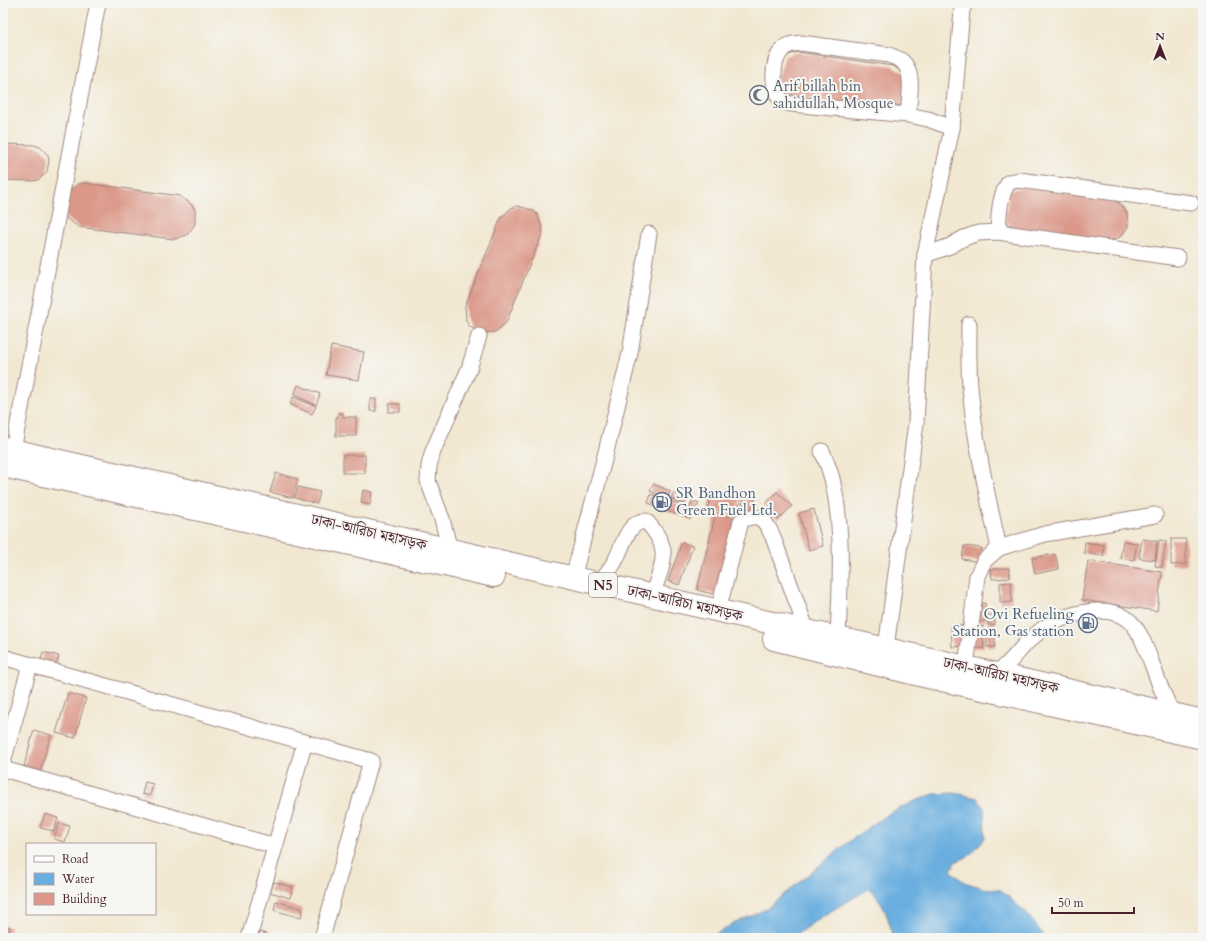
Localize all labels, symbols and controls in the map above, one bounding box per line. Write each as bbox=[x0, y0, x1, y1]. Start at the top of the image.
north arrow bbox=[1140, 26, 1180, 66]
text: N bbox=[1155, 29, 1165, 44]
place label: Arif billah bin sahidullah, Mosque bbox=[773, 76, 894, 113]
mosque icon: Arif billah bin sahidullah, Mosque bbox=[748, 84, 770, 106]
place label: SR Bandhon Green Fuel Ltd. bbox=[676, 483, 777, 520]
fuel station icon: SR Bandhon Green Fuel Ltd. bbox=[651, 491, 673, 513]
street label: ঢাকা-আরিচা মহাসড়ক bbox=[308, 509, 429, 555]
road number: N5 bbox=[589, 573, 617, 597]
street label: ঢাকা-আরিচা মহাসড়ক bbox=[624, 580, 745, 626]
place label: Ovi Refueling Station, Gas station bbox=[953, 604, 1075, 641]
fuel station icon: Ovi Refueling Station, Gas station bbox=[1077, 612, 1099, 634]
street label: ঢাকা-আরিচা মহাসড়ক bbox=[940, 652, 1061, 698]
legend bbox=[26, 843, 156, 915]
text: Road bbox=[62, 851, 89, 867]
text: Water bbox=[61, 871, 95, 887]
scale bar bbox=[1052, 889, 1134, 915]
text: Building bbox=[62, 891, 107, 907]
text: 50 m bbox=[1058, 895, 1085, 911]

